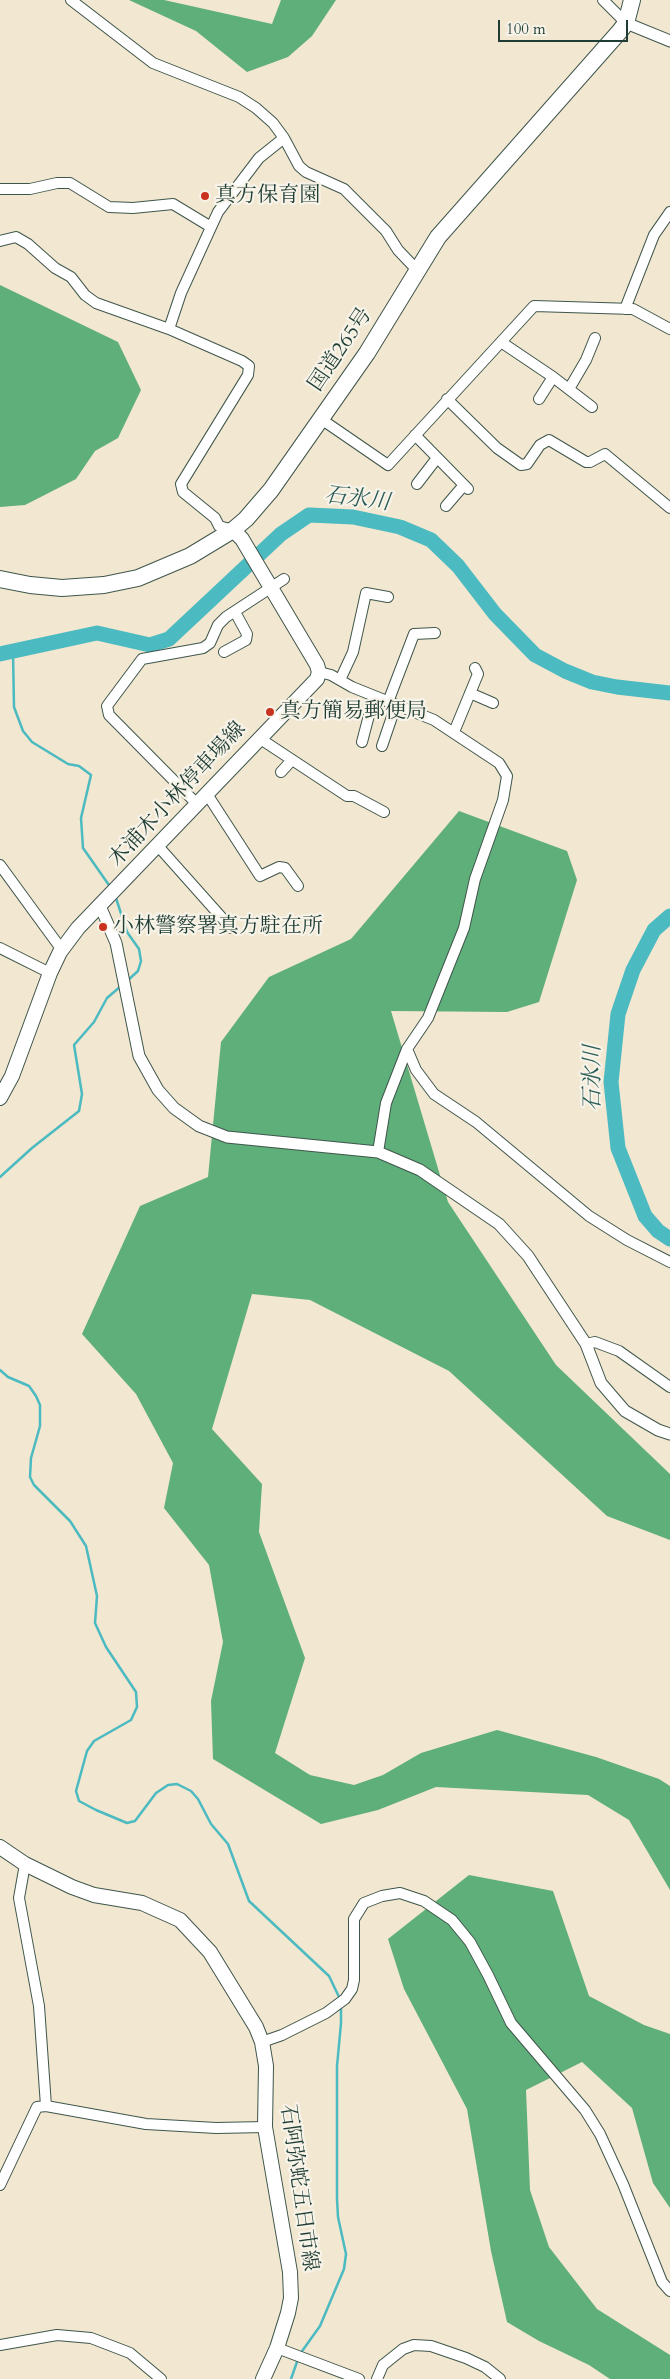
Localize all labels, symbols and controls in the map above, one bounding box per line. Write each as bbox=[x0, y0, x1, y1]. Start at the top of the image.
scale bar bbox=[500, 10, 630, 42]
text: 100 m bbox=[506, 19, 546, 39]
place label: 真方保育園 bbox=[215, 183, 320, 209]
marker: 真方保育園 bbox=[199, 190, 211, 202]
street label: 国道265号 bbox=[304, 303, 378, 397]
water label: 石氷川 bbox=[323, 483, 391, 517]
place label: 真方簡易郵便局 bbox=[280, 699, 427, 725]
marker: 真方簡易郵便局 bbox=[264, 706, 276, 718]
street label: 木浦木小林停車場線 bbox=[104, 717, 252, 873]
place label: 小林警察署真方駐在所 bbox=[113, 914, 323, 940]
marker: 小林警察署真方駐在所 bbox=[97, 921, 109, 933]
water label: 石氷川 bbox=[581, 1045, 607, 1111]
street label: 石阿弥蛇五日市線 bbox=[274, 2103, 322, 2273]

